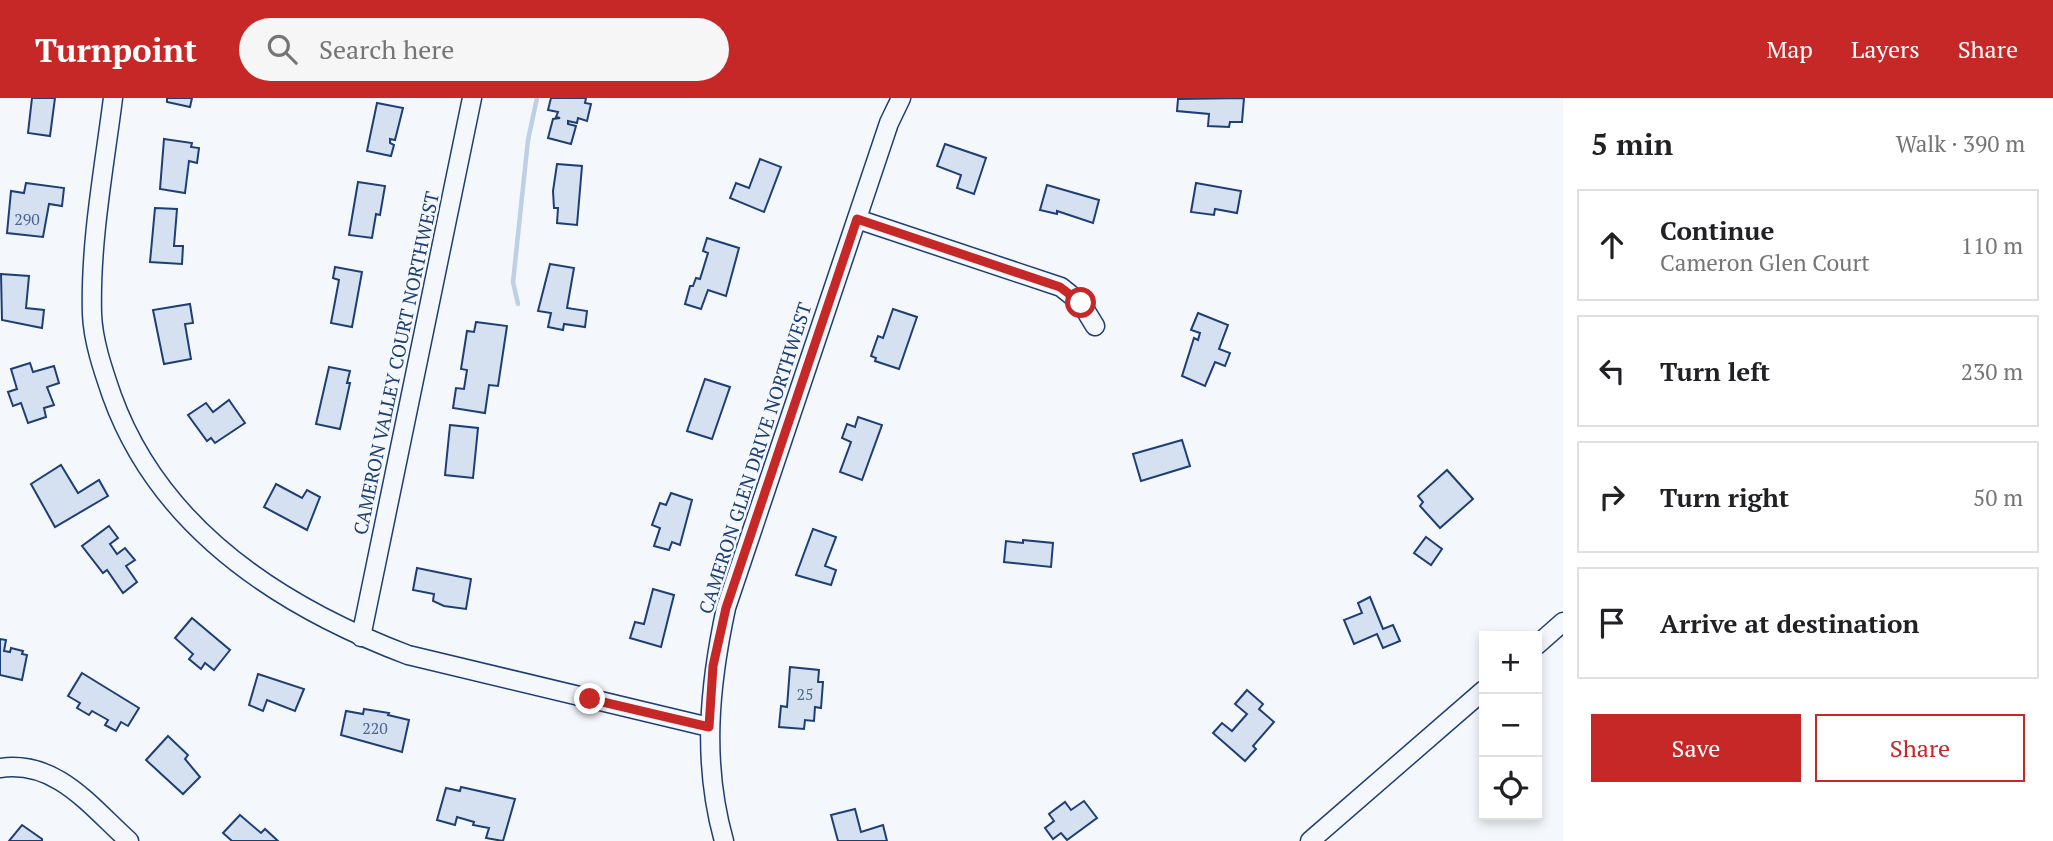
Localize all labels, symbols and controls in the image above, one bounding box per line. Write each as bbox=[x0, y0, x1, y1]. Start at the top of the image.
search box bbox=[239, 18, 729, 81]
text: Turnpoint bbox=[35, 28, 197, 71]
icon: search bbox=[263, 30, 301, 68]
text: Search here bbox=[319, 32, 454, 66]
text: Map bbox=[1766, 33, 1813, 65]
text: Layers bbox=[1851, 33, 1920, 65]
text: Share bbox=[1958, 33, 2018, 65]
text: 5 min bbox=[1591, 124, 1673, 164]
text: Walk · 390 m bbox=[1896, 128, 2025, 159]
street label: CAMERON VALLEY COURT NORTHWEST bbox=[347, 189, 444, 537]
house number: 290 bbox=[14, 208, 40, 230]
text: Continue bbox=[1660, 213, 1774, 247]
icon: ahead bbox=[1593, 226, 1631, 264]
text: 110 m bbox=[1961, 230, 2023, 261]
text: Cameron Glen Court bbox=[1660, 247, 1870, 278]
route start bbox=[1065, 287, 1096, 318]
street label: CAMERON GLEN DRIVE NORTHWEST bbox=[692, 299, 817, 617]
icon: left bbox=[1593, 352, 1631, 390]
text: Turn left bbox=[1660, 354, 1770, 388]
text: 230 m bbox=[1961, 356, 2023, 387]
icon: right bbox=[1593, 478, 1631, 516]
text: Turn right bbox=[1660, 480, 1789, 514]
text: 50 m bbox=[1973, 482, 2023, 513]
icon: arrive bbox=[1593, 604, 1631, 642]
text: Arrive at destination bbox=[1660, 606, 1919, 640]
map controls bbox=[1479, 631, 1542, 820]
button: + bbox=[1479, 631, 1542, 694]
route end bbox=[574, 683, 605, 714]
house number: 25 bbox=[796, 683, 814, 705]
button: − bbox=[1479, 694, 1542, 757]
button: Save bbox=[1591, 714, 1801, 782]
button: Share bbox=[1815, 714, 2025, 782]
house number: 220 bbox=[362, 717, 388, 739]
button: locate bbox=[1479, 757, 1542, 820]

